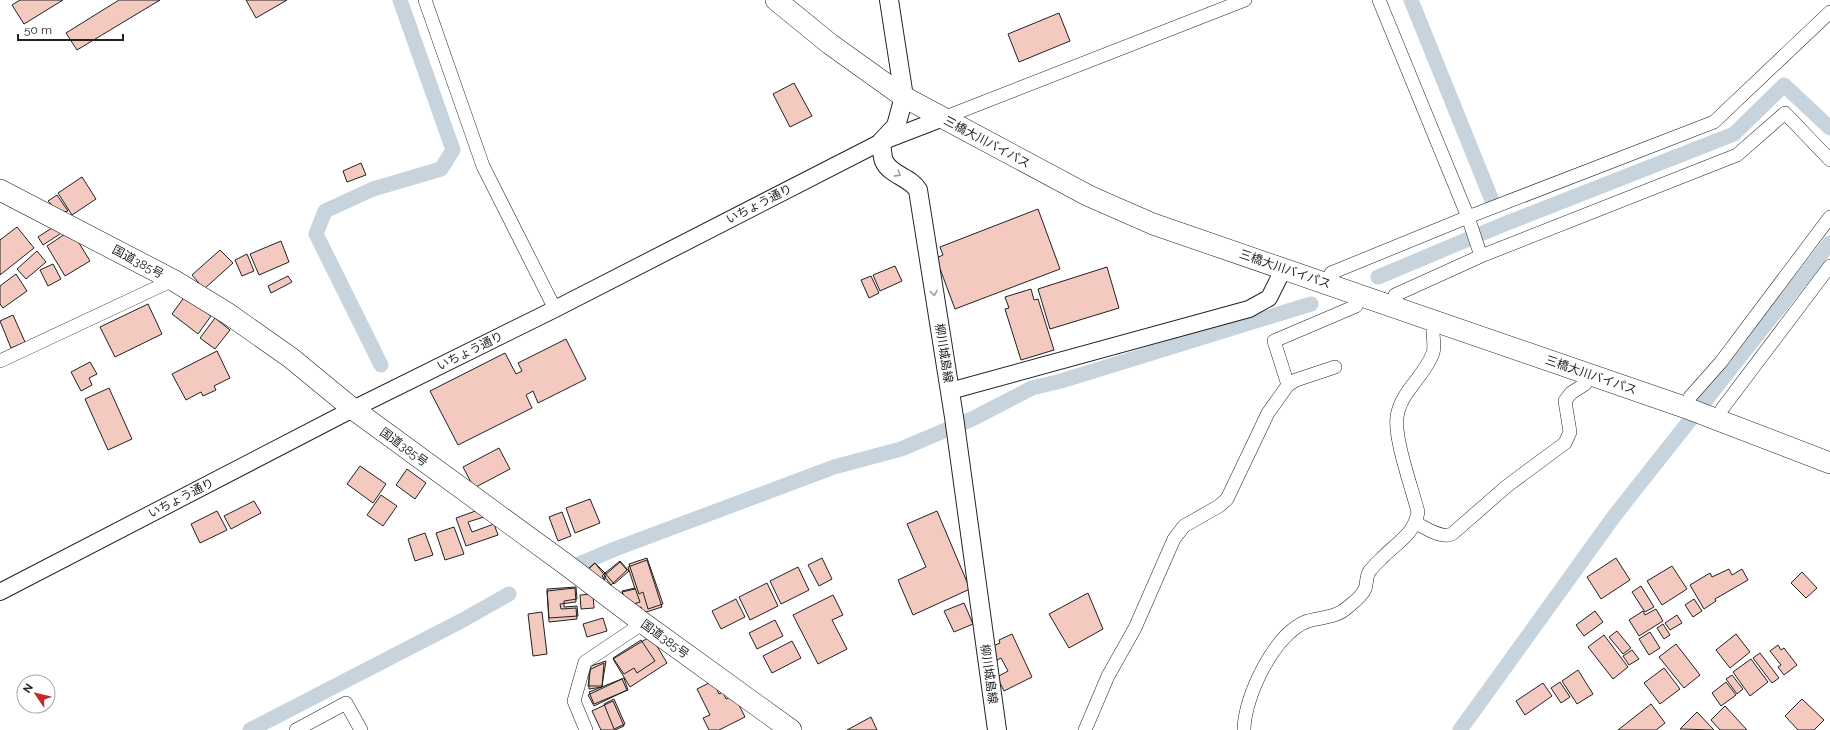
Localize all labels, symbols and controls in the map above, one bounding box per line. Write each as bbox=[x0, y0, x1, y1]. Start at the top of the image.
scale bar bbox=[18, 16, 123, 42]
text: 50 m bbox=[24, 23, 52, 37]
street label: 三橋大川バイパス bbox=[941, 113, 1033, 171]
one-way arrow bbox=[894, 169, 901, 176]
street label: いちょう通り bbox=[724, 181, 794, 227]
street label: 国道385号 bbox=[110, 243, 166, 281]
street label: 三橋大川バイパス bbox=[1237, 247, 1333, 291]
one-way arrow bbox=[929, 290, 938, 296]
street label: 柳川城島線 bbox=[932, 322, 956, 384]
street label: いちょう通り bbox=[435, 329, 505, 373]
street label: 三橋大川バイパス bbox=[1543, 353, 1639, 397]
street label: 国道385号 bbox=[377, 425, 431, 469]
street label: いちょう通り bbox=[146, 475, 216, 521]
street label: 国道385号 bbox=[638, 617, 692, 661]
street label: 柳川城島線 bbox=[978, 643, 1000, 705]
north arrow bbox=[16, 674, 56, 714]
text: N bbox=[20, 681, 36, 696]

